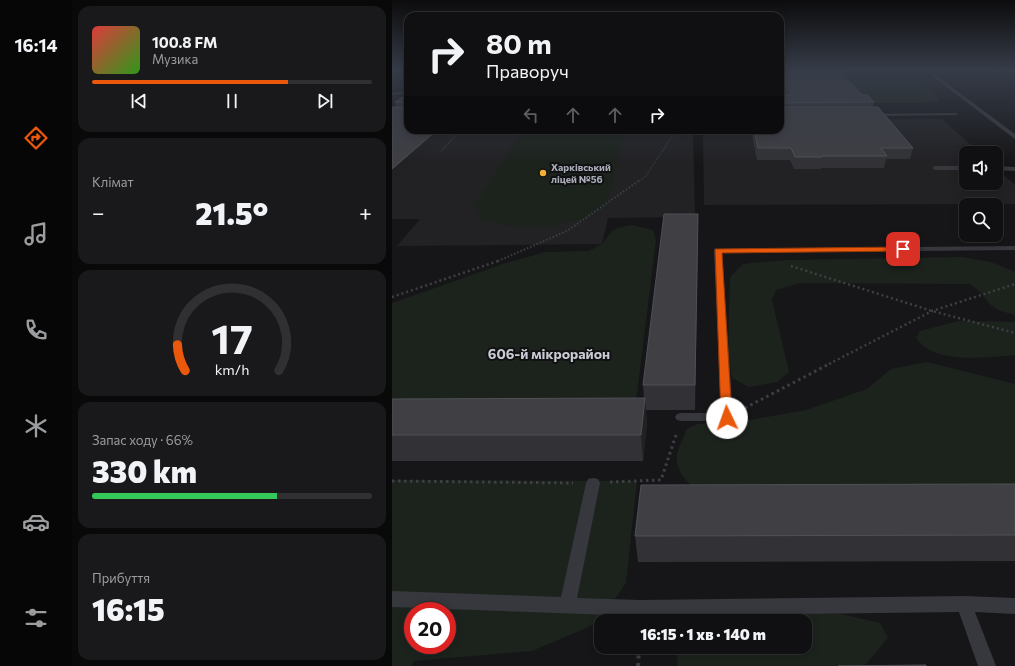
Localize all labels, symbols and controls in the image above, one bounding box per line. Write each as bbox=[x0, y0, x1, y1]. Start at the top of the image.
text: 80 m bbox=[486, 26, 552, 60]
icon: right bbox=[420, 28, 472, 80]
text: 100.8 FM bbox=[152, 33, 218, 51]
text: 16:14 bbox=[14, 34, 58, 56]
text: Музика bbox=[152, 51, 198, 67]
text: Праворуч bbox=[486, 60, 569, 82]
icon: previous bbox=[128, 90, 150, 112]
icon: pause bbox=[221, 90, 243, 112]
icon: next bbox=[314, 90, 336, 112]
icon: left bbox=[520, 104, 542, 126]
icon: ahead bbox=[562, 104, 584, 126]
icon: ahead bbox=[604, 104, 626, 126]
icon: right bbox=[646, 104, 668, 126]
icon: directions bbox=[22, 124, 50, 152]
map controls bbox=[959, 146, 1003, 242]
button: sound bbox=[959, 146, 1003, 190]
place label: Харківський ліцей №56 bbox=[551, 161, 611, 185]
marker: Харківський ліцей №56 bbox=[538, 168, 548, 178]
text: Клімат bbox=[92, 174, 134, 190]
text: 21.5° bbox=[195, 194, 268, 231]
button: search bbox=[959, 198, 1003, 242]
text: − bbox=[92, 199, 105, 226]
text: + bbox=[359, 199, 372, 226]
icon: music bbox=[22, 220, 50, 248]
pin bbox=[886, 232, 920, 266]
icon: arrive bbox=[892, 238, 914, 260]
text: 17 bbox=[211, 312, 253, 363]
icon: phone bbox=[22, 316, 50, 344]
district label: 606-й мікрорайон bbox=[488, 345, 610, 362]
text: km/h bbox=[215, 360, 249, 378]
position arrow bbox=[706, 397, 748, 439]
icon: climate bbox=[22, 412, 50, 440]
text: Запас ходу · 66% bbox=[92, 432, 193, 448]
text: 330 km bbox=[92, 452, 197, 489]
icon: car bbox=[22, 508, 50, 536]
text: Прибуття bbox=[92, 570, 150, 586]
text: 16:15 bbox=[92, 590, 165, 627]
speed limit sign: 20 bbox=[404, 602, 456, 654]
icon: filters bbox=[22, 604, 50, 632]
text: 16:15 · 1 хв · 140 m bbox=[640, 625, 766, 643]

